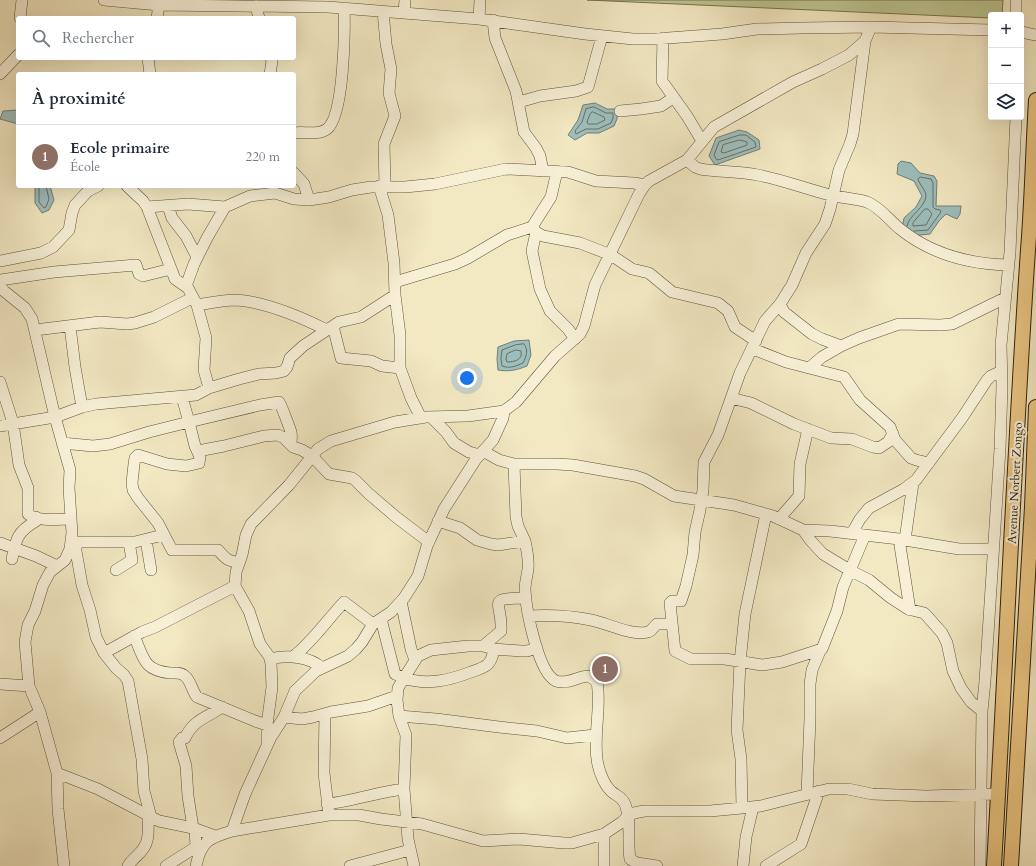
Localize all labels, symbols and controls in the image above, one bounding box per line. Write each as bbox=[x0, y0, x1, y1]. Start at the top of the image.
map controls bbox=[988, 12, 1024, 120]
button: + bbox=[988, 12, 1024, 48]
search box bbox=[16, 16, 296, 60]
icon: search bbox=[30, 27, 52, 49]
text: Rechercher bbox=[62, 28, 134, 48]
button: − bbox=[988, 48, 1024, 84]
button: layers bbox=[988, 84, 1024, 120]
text: À proximité bbox=[32, 87, 126, 110]
text: Ecole primaire bbox=[70, 138, 170, 158]
text: 1 bbox=[42, 148, 48, 166]
text: 220 m bbox=[246, 148, 280, 166]
text: École bbox=[70, 158, 100, 176]
your location bbox=[457, 368, 477, 388]
street label: Avenue Norbert Zongo bbox=[1004, 421, 1026, 544]
pin: 1 bbox=[592, 654, 618, 684]

